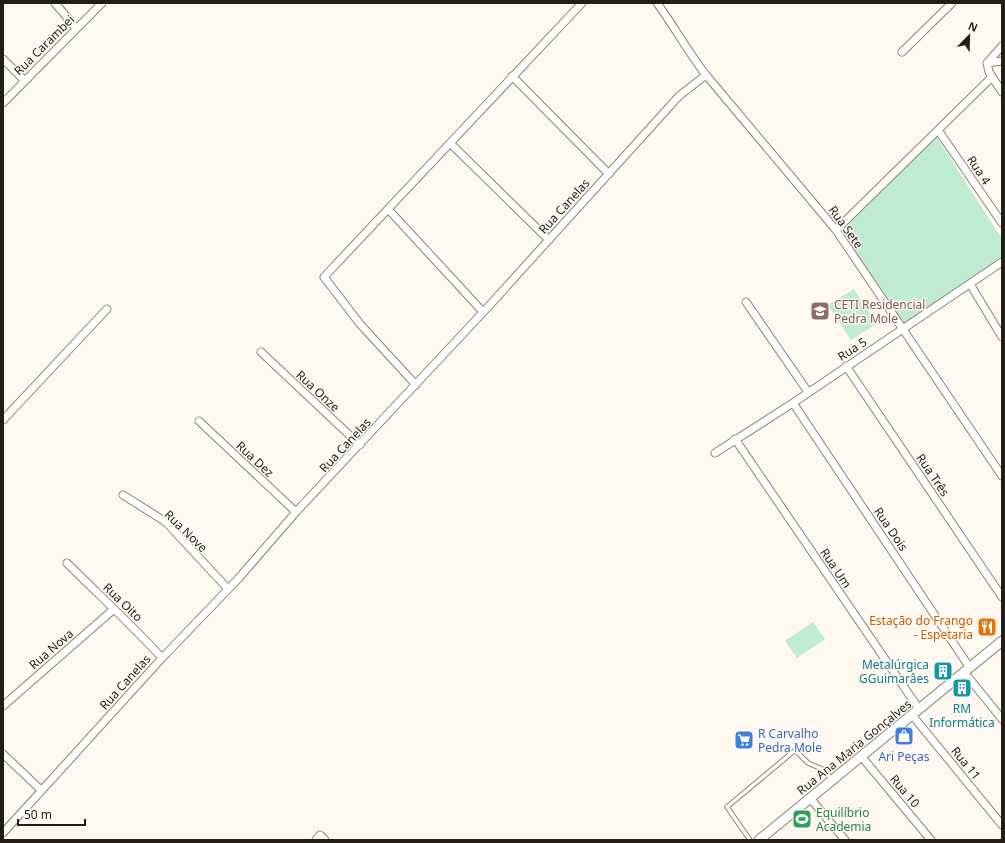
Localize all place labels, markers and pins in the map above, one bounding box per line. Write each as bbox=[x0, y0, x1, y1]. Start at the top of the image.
place label: CETI Residencial Pedra Mole bbox=[834, 296, 925, 327]
school or university icon: CETI Residencial Pedra Mole bbox=[809, 300, 831, 322]
place label: Estação do Frango - Espetaria bbox=[869, 612, 973, 643]
restaurant icon: Estação do Frango - Espetaria bbox=[976, 616, 998, 638]
place label: Metalúrgica GGuimarâes bbox=[859, 656, 929, 687]
building icon: Metalúrgica GGuimarâes bbox=[932, 660, 954, 682]
building icon: RM Informática bbox=[951, 677, 973, 699]
place label: RM Informática bbox=[929, 700, 995, 731]
place label: R Carvalho Pedra Mole bbox=[758, 725, 822, 756]
shop icon: Ari Peças bbox=[893, 725, 915, 747]
supermarket icon: R Carvalho Pedra Mole bbox=[733, 729, 755, 751]
place label: Ari Peças bbox=[878, 748, 930, 765]
place label: Equilíbrio Academia bbox=[816, 804, 871, 835]
sports icon: Equilíbrio Academia bbox=[791, 808, 813, 830]

